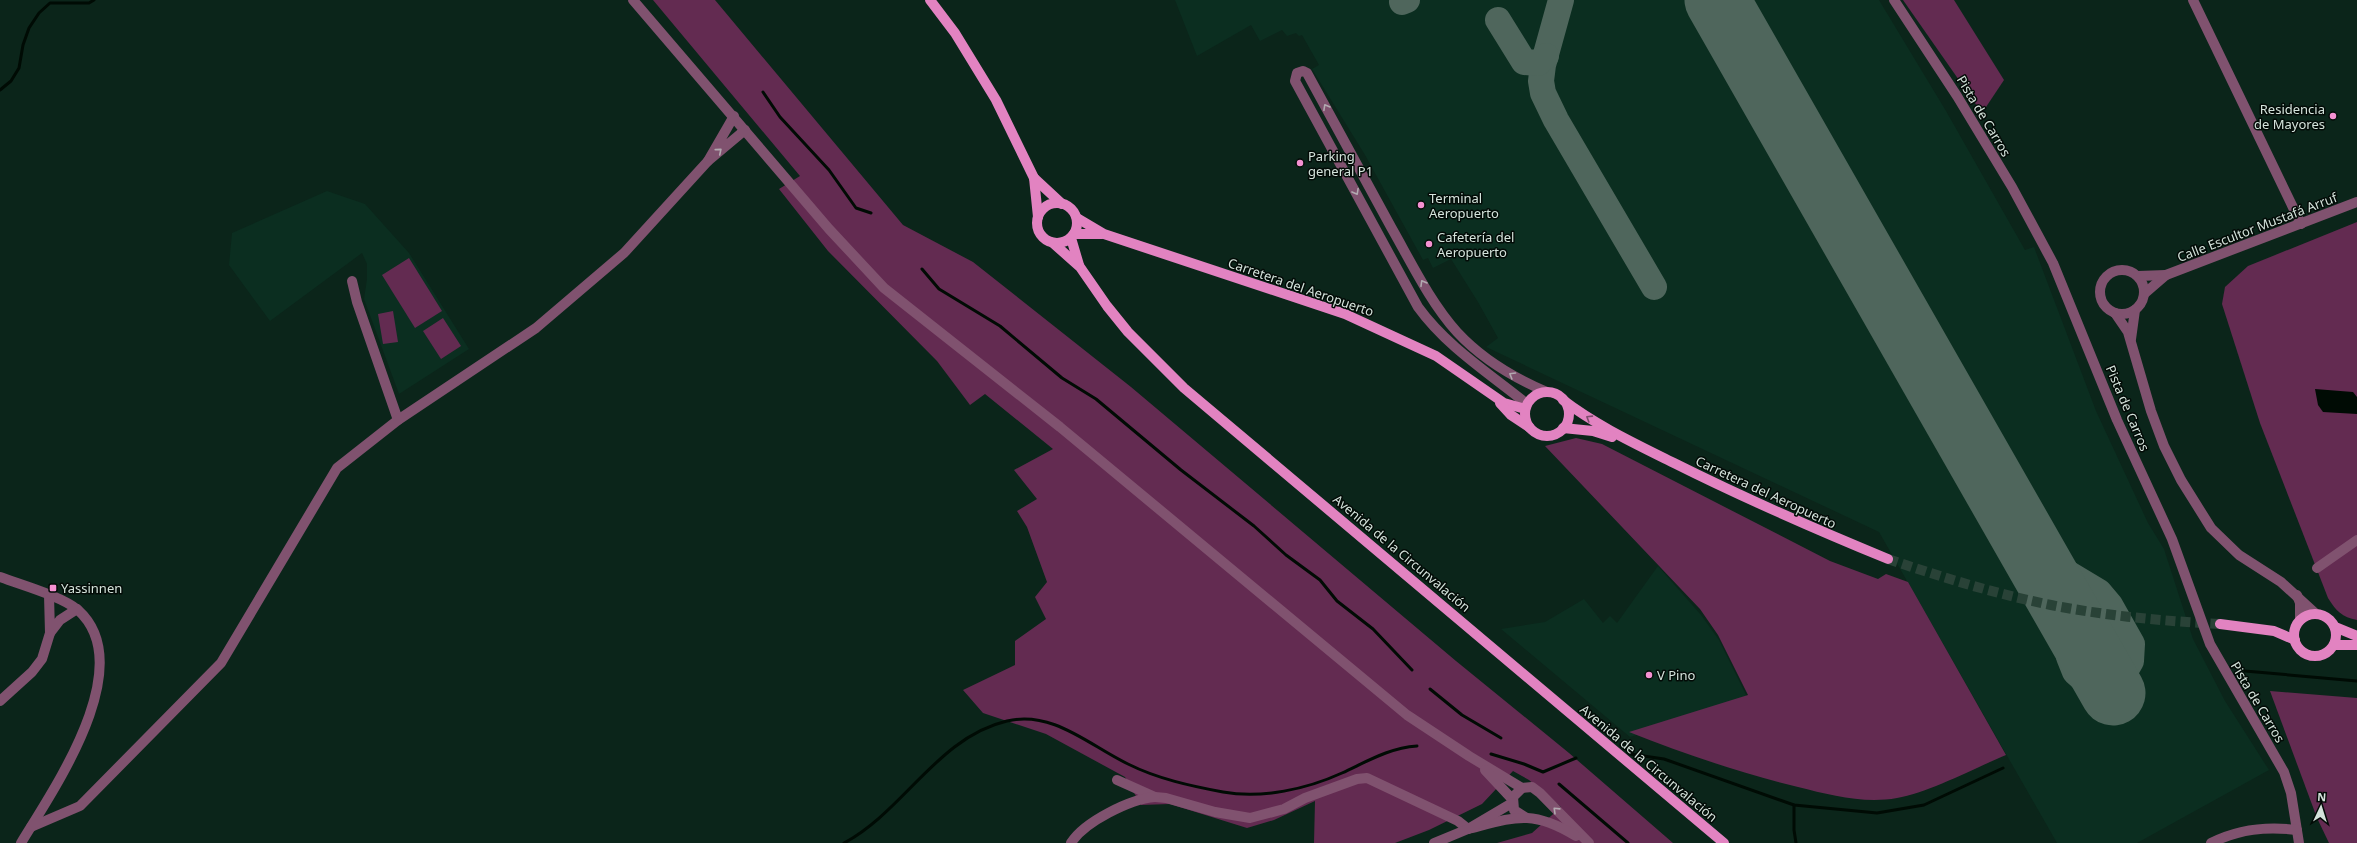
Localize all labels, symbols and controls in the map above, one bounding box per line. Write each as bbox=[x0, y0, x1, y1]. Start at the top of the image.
street label: Pista de Carros bbox=[1953, 72, 2015, 160]
place label: Residencia de Mayores bbox=[2254, 100, 2325, 133]
one-way arrow bbox=[1324, 104, 1331, 112]
marker: Residencia de Mayores bbox=[2328, 111, 2338, 121]
place label: Parking general P1 bbox=[1308, 147, 1373, 180]
one-way arrow bbox=[715, 148, 722, 155]
marker: Parking general P1 bbox=[1295, 158, 1305, 168]
one-way arrow bbox=[1352, 187, 1359, 195]
street label: Calle Escultor Mustafá Arruf bbox=[2174, 188, 2341, 266]
place label: Terminal Aeropuerto bbox=[1429, 189, 1499, 222]
marker: Terminal Aeropuerto bbox=[1416, 200, 1426, 210]
place label: Cafetería del Aeropuerto bbox=[1437, 228, 1514, 261]
marker: Cafetería del Aeropuerto bbox=[1424, 239, 1434, 249]
street label: Carretera del Aeropuerto bbox=[1226, 254, 1376, 320]
one-way arrow bbox=[1420, 279, 1427, 287]
street label: Pista de Carros bbox=[2102, 362, 2154, 454]
one-way arrow bbox=[1509, 372, 1516, 379]
one-way arrow bbox=[1586, 416, 1593, 423]
street label: Carretera del Aeropuerto bbox=[1693, 451, 1839, 533]
street label: Avenida de la Circunvalación bbox=[1330, 490, 1474, 616]
place label: Yassinnen bbox=[61, 579, 122, 597]
marker: Yassinnen bbox=[48, 583, 58, 593]
street label: Pista de Carros bbox=[2227, 658, 2289, 746]
place label: V Pino bbox=[1657, 666, 1695, 684]
marker: V Pino bbox=[1644, 670, 1654, 680]
street label: Avenida de la Circunvalación bbox=[1577, 700, 1721, 826]
north arrow bbox=[2301, 787, 2341, 827]
text: N bbox=[2317, 789, 2327, 804]
one-way arrow bbox=[1553, 807, 1561, 815]

